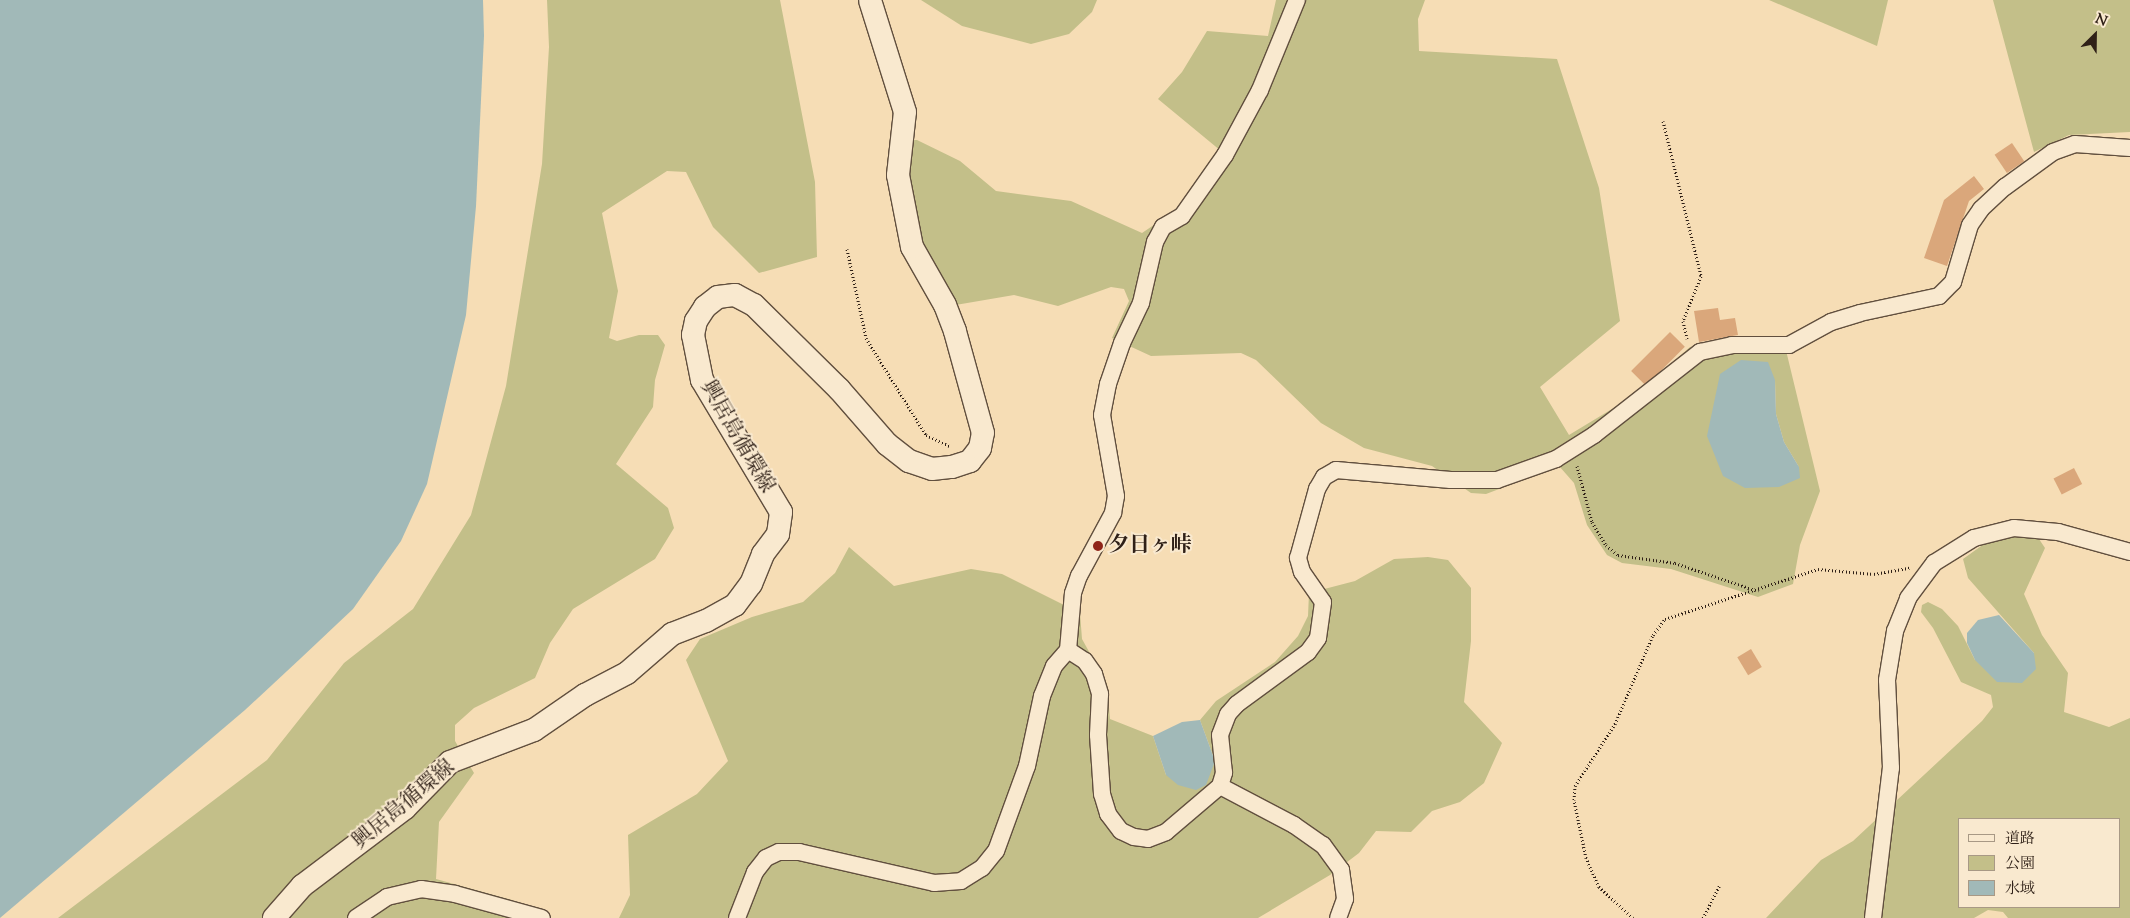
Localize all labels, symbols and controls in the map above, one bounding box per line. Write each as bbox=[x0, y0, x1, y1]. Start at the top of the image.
north arrow bbox=[2070, 10, 2120, 60]
text: N bbox=[2092, 10, 2110, 33]
street label: 興居島循環線 bbox=[695, 376, 779, 498]
place label: 夕日ヶ峠 bbox=[1108, 533, 1192, 559]
marker: 夕日ヶ峠 bbox=[1092, 540, 1104, 552]
street label: 興居島循環線 bbox=[348, 755, 460, 855]
legend bbox=[1958, 818, 2120, 908]
text: 道路 bbox=[2005, 829, 2035, 850]
text: 公園 bbox=[2005, 854, 2035, 875]
text: 水域 bbox=[2005, 879, 2035, 900]

